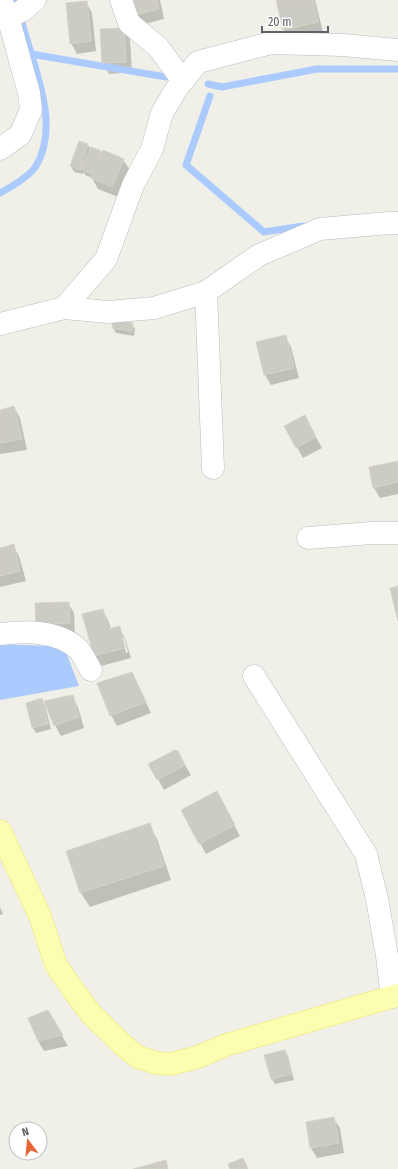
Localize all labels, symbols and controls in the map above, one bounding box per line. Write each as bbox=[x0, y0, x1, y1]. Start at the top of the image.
scale bar bbox=[262, 8, 328, 34]
text: 20 m bbox=[268, 15, 292, 29]
north arrow bbox=[8, 1121, 48, 1161]
text: N bbox=[20, 1125, 30, 1139]

